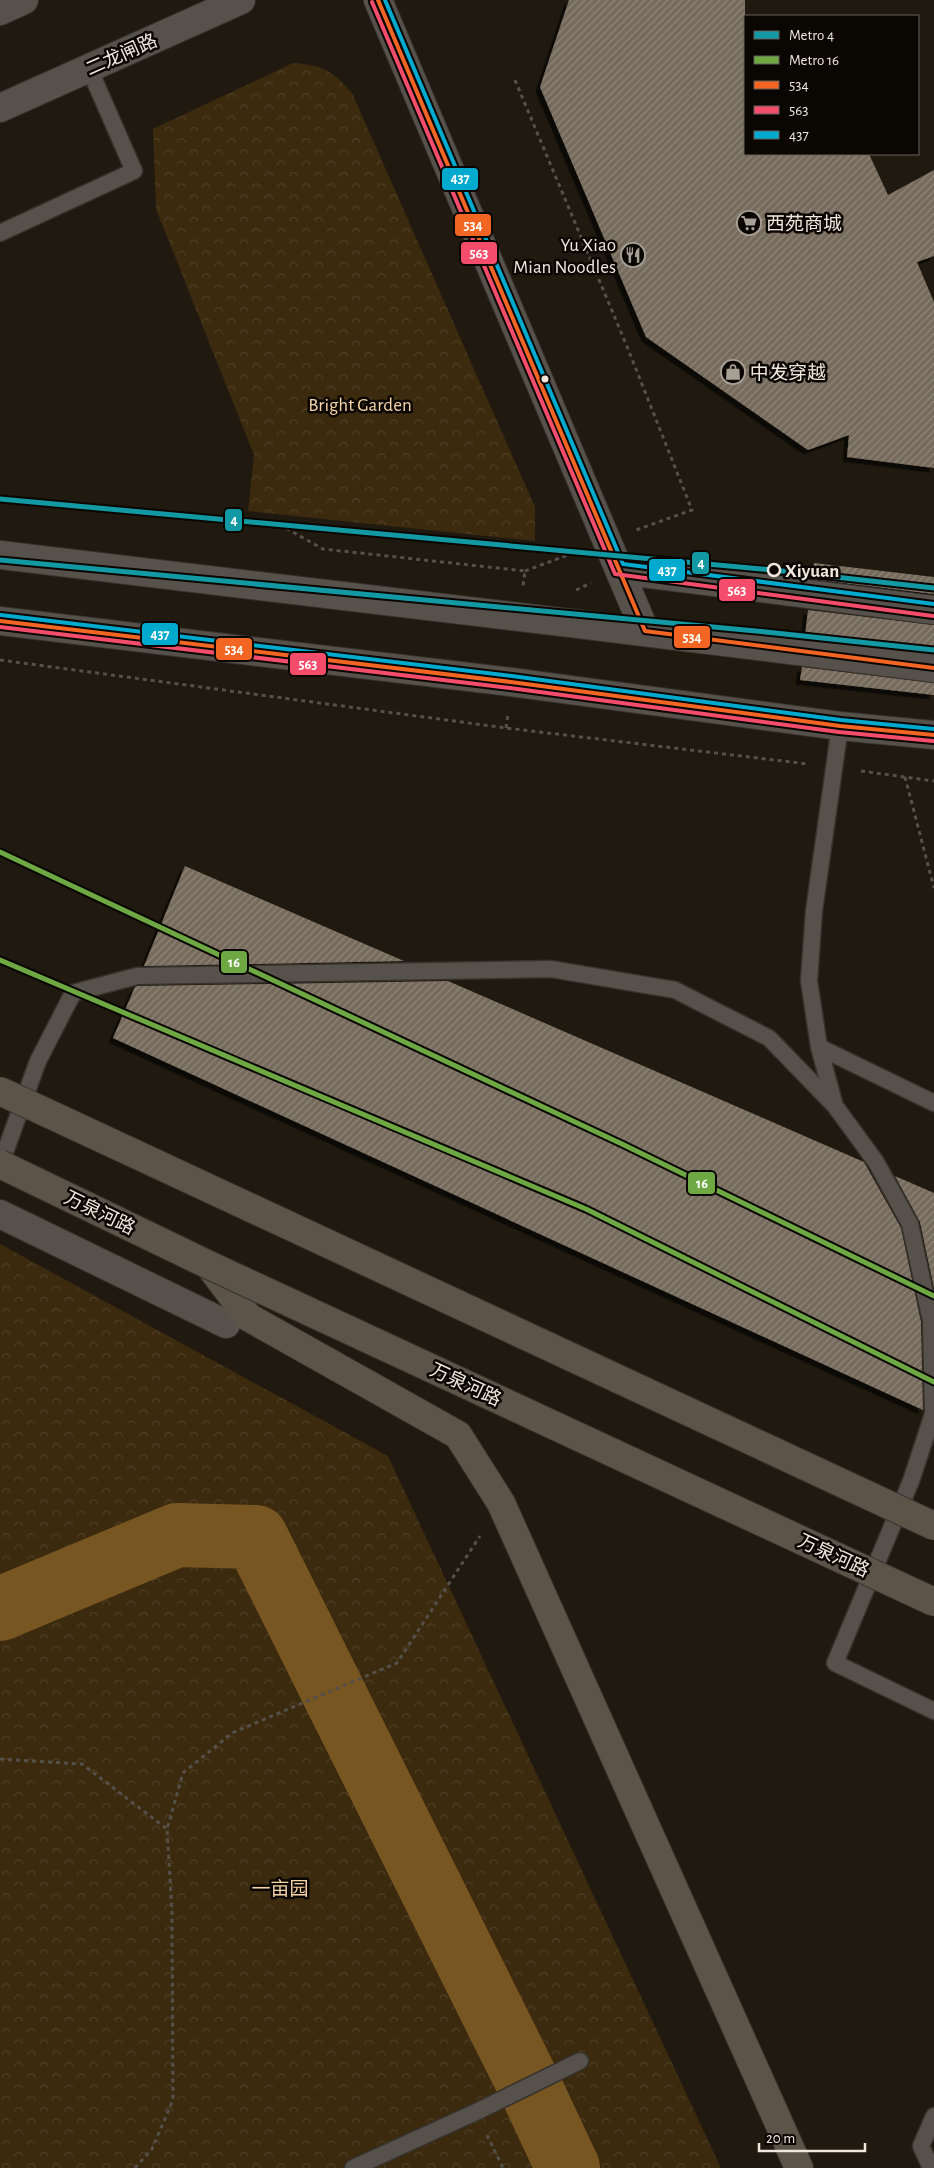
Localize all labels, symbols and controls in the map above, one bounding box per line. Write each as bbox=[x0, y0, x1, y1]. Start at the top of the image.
legend bbox=[744, 15, 919, 155]
text: Metro 4 bbox=[789, 28, 834, 43]
street label: 二龙闸路 bbox=[83, 30, 160, 80]
text: Metro 16 bbox=[789, 53, 839, 68]
text: 534 bbox=[789, 78, 809, 93]
text: 563 bbox=[789, 103, 809, 118]
text: 437 bbox=[789, 128, 809, 143]
line badge: 437 bbox=[441, 167, 479, 191]
text: 437 bbox=[450, 172, 470, 186]
supermarket icon: 西苑商城 bbox=[736, 210, 762, 236]
line badge: 534 bbox=[454, 213, 492, 237]
place label: 西苑商城 bbox=[766, 213, 842, 234]
text: 534 bbox=[463, 219, 483, 233]
place label: Yu Xiao Mian Noodles bbox=[513, 236, 616, 277]
line badge: 563 bbox=[460, 241, 498, 265]
restaurant icon: Yu Xiao Mian Noodles bbox=[620, 242, 646, 268]
text: 563 bbox=[470, 247, 488, 261]
shop icon: 中发穿越 bbox=[720, 359, 746, 385]
place label: 中发穿越 bbox=[750, 362, 826, 383]
unlabelled marker bbox=[540, 374, 550, 384]
park label: Bright Garden bbox=[308, 396, 412, 415]
line badge: 4 bbox=[224, 508, 243, 532]
text: 4 bbox=[230, 514, 238, 528]
line badge: 4 bbox=[691, 551, 710, 575]
text: 4 bbox=[697, 557, 705, 571]
line badge: 437 bbox=[648, 558, 686, 582]
place label: Xiyuan bbox=[785, 562, 839, 581]
marker: Xiyuan bbox=[767, 563, 781, 577]
text: 437 bbox=[657, 564, 677, 578]
line badge: 563 bbox=[718, 578, 756, 602]
text: 563 bbox=[728, 584, 746, 598]
line badge: 437 bbox=[141, 622, 179, 646]
line badge: 534 bbox=[673, 625, 711, 649]
text: 437 bbox=[150, 628, 170, 642]
text: 534 bbox=[682, 631, 702, 645]
line badge: 534 bbox=[215, 637, 253, 661]
text: 534 bbox=[224, 643, 244, 657]
line badge: 563 bbox=[289, 652, 327, 676]
text: 563 bbox=[299, 658, 317, 672]
line badge: 16 bbox=[220, 950, 248, 974]
text: 16 bbox=[228, 956, 240, 970]
line badge: 16 bbox=[687, 1171, 716, 1195]
text: 16 bbox=[696, 1177, 708, 1191]
street label: 万泉河路 bbox=[61, 1187, 138, 1239]
street label: 万泉河路 bbox=[427, 1360, 504, 1410]
street label: 万泉河路 bbox=[795, 1531, 872, 1581]
park label: 一亩园 bbox=[251, 1878, 309, 1899]
scale bar bbox=[759, 2120, 865, 2152]
text: 20 m bbox=[766, 2131, 795, 2146]

